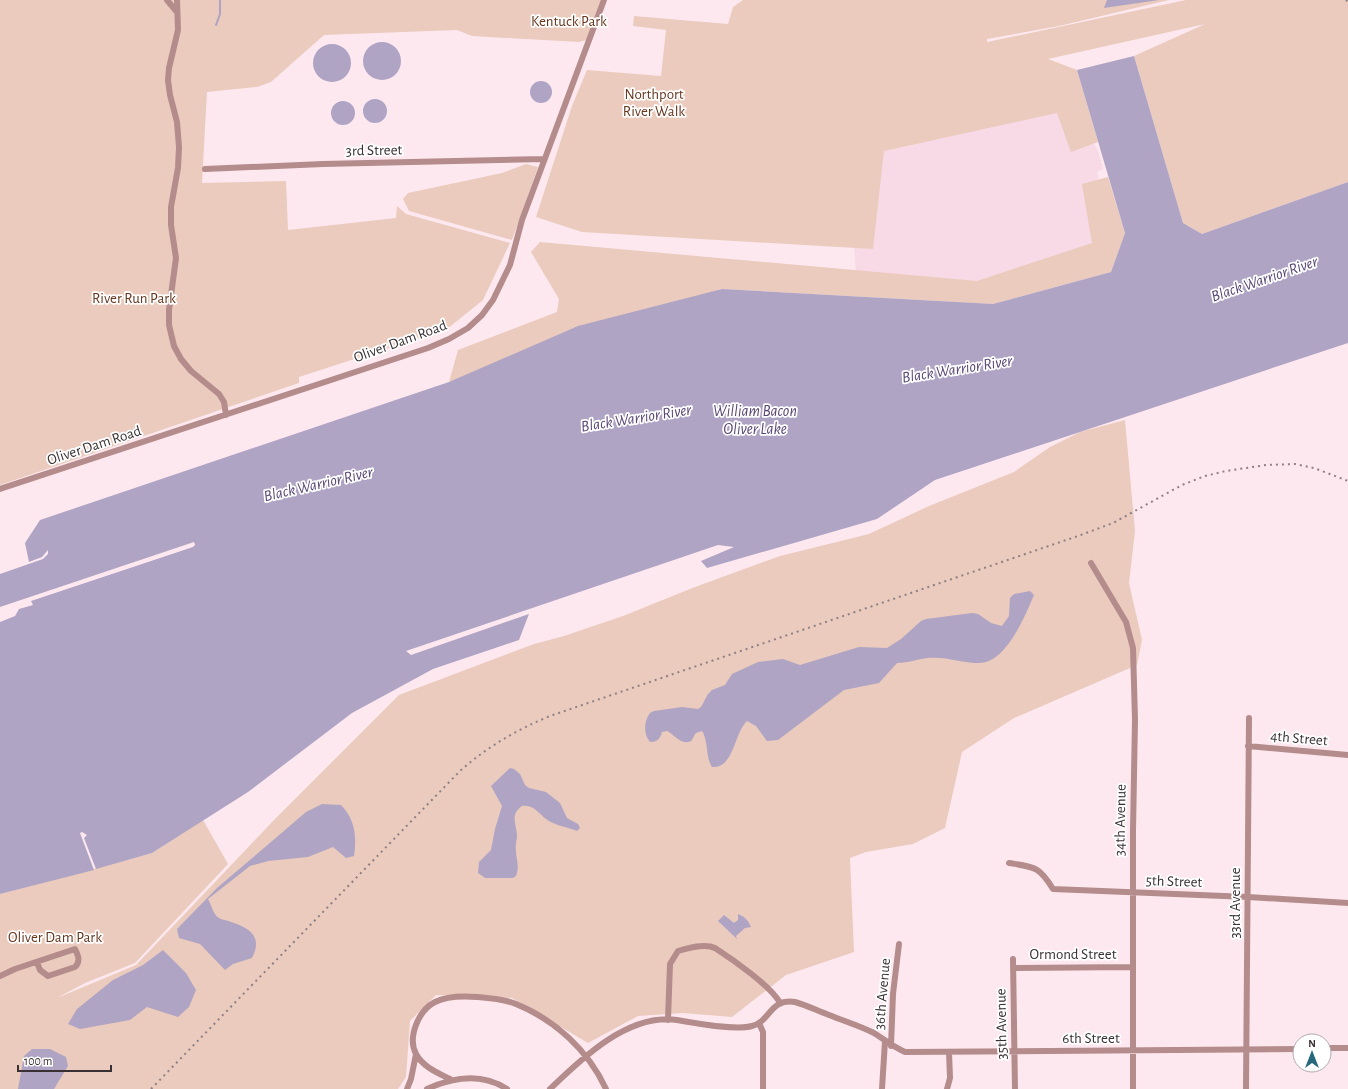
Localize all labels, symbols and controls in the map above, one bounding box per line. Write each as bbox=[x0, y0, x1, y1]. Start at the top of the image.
park label: Kentuck Park bbox=[531, 14, 607, 29]
park label: Northport River Walk bbox=[623, 87, 685, 119]
street label: 3rd Street bbox=[346, 143, 403, 158]
water label: Black Warrior River bbox=[1209, 253, 1320, 305]
park label: River Run Park bbox=[92, 291, 176, 306]
street label: Oliver Dam Road bbox=[352, 318, 449, 365]
water label: Black Warrior River bbox=[901, 352, 1014, 386]
water label: Black Warrior River bbox=[580, 401, 693, 435]
water label: William Bacon Oliver Lake bbox=[713, 403, 797, 437]
street label: Oliver Dam Road bbox=[45, 423, 143, 468]
water label: Black Warrior River bbox=[262, 463, 375, 504]
street label: 4th Street bbox=[1270, 729, 1329, 748]
street label: 34th Avenue bbox=[1112, 784, 1129, 856]
street label: 33rd Avenue bbox=[1228, 867, 1243, 939]
street label: 5th Street bbox=[1145, 873, 1203, 890]
park label: Oliver Dam Park bbox=[8, 930, 102, 945]
street label: Ormond Street bbox=[1030, 947, 1117, 962]
street label: 36th Avenue bbox=[872, 957, 893, 1031]
street label: 35th Avenue bbox=[993, 988, 1010, 1060]
street label: 6th Street bbox=[1062, 1031, 1120, 1046]
north arrow bbox=[1292, 1033, 1332, 1073]
text: N bbox=[1308, 1038, 1316, 1049]
scale bar bbox=[18, 1047, 111, 1073]
text: 100 m bbox=[24, 1055, 52, 1067]

